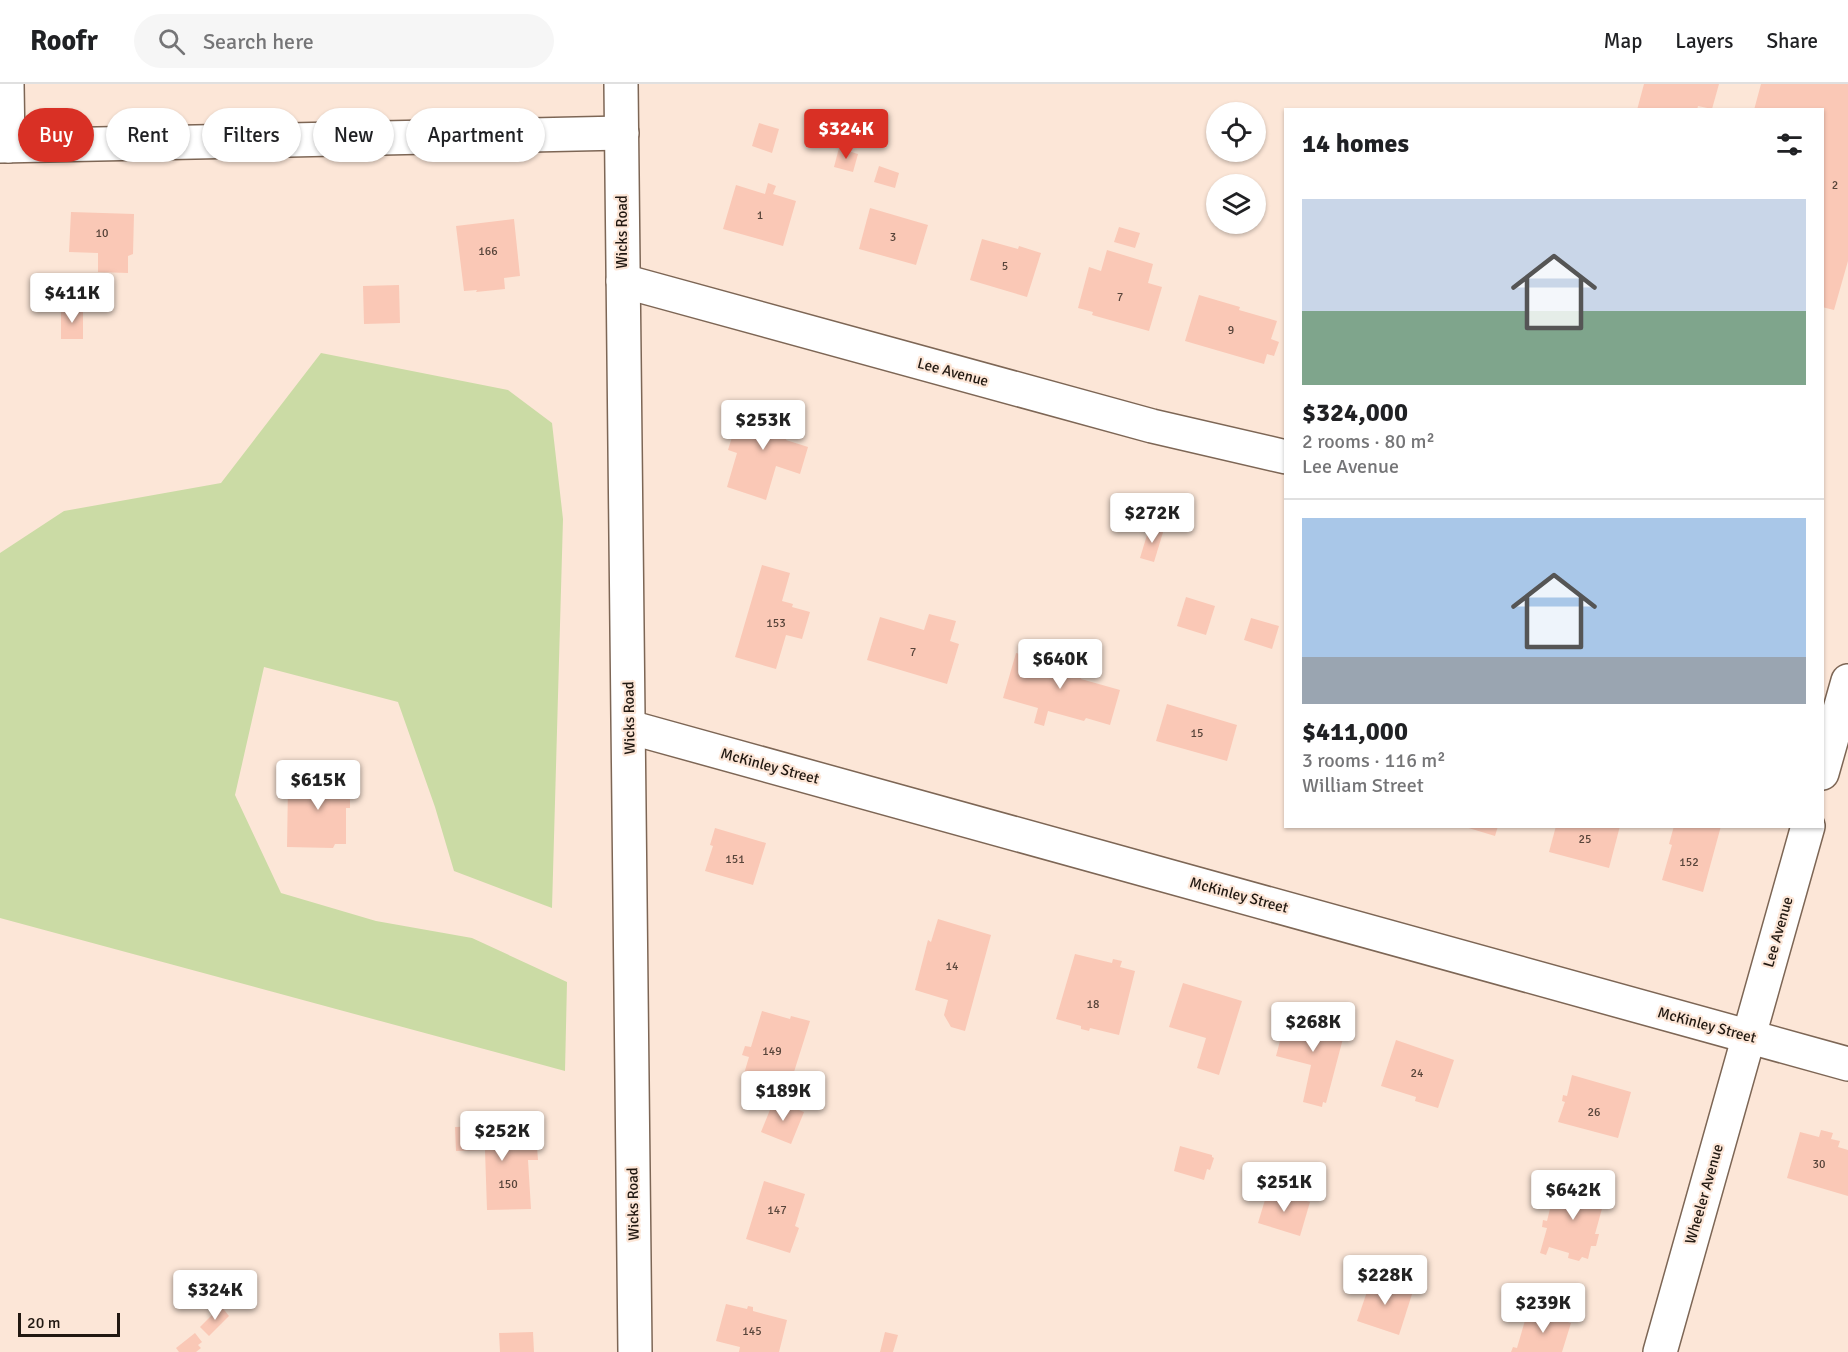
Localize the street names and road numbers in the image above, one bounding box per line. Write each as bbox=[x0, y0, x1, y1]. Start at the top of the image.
street label: Wicks Road bbox=[613, 195, 631, 269]
street label: Lee Avenue bbox=[916, 354, 990, 390]
street label: Wicks Road bbox=[619, 681, 639, 755]
street label: McKinley Street bbox=[719, 744, 821, 788]
street label: McKinley Street bbox=[1188, 873, 1290, 917]
street label: Lee Avenue bbox=[1759, 895, 1797, 969]
street label: McKinley Street bbox=[1656, 1003, 1758, 1047]
street label: Wheeler Avenue bbox=[1681, 1142, 1727, 1246]
street label: Wicks Road bbox=[623, 1167, 643, 1241]

